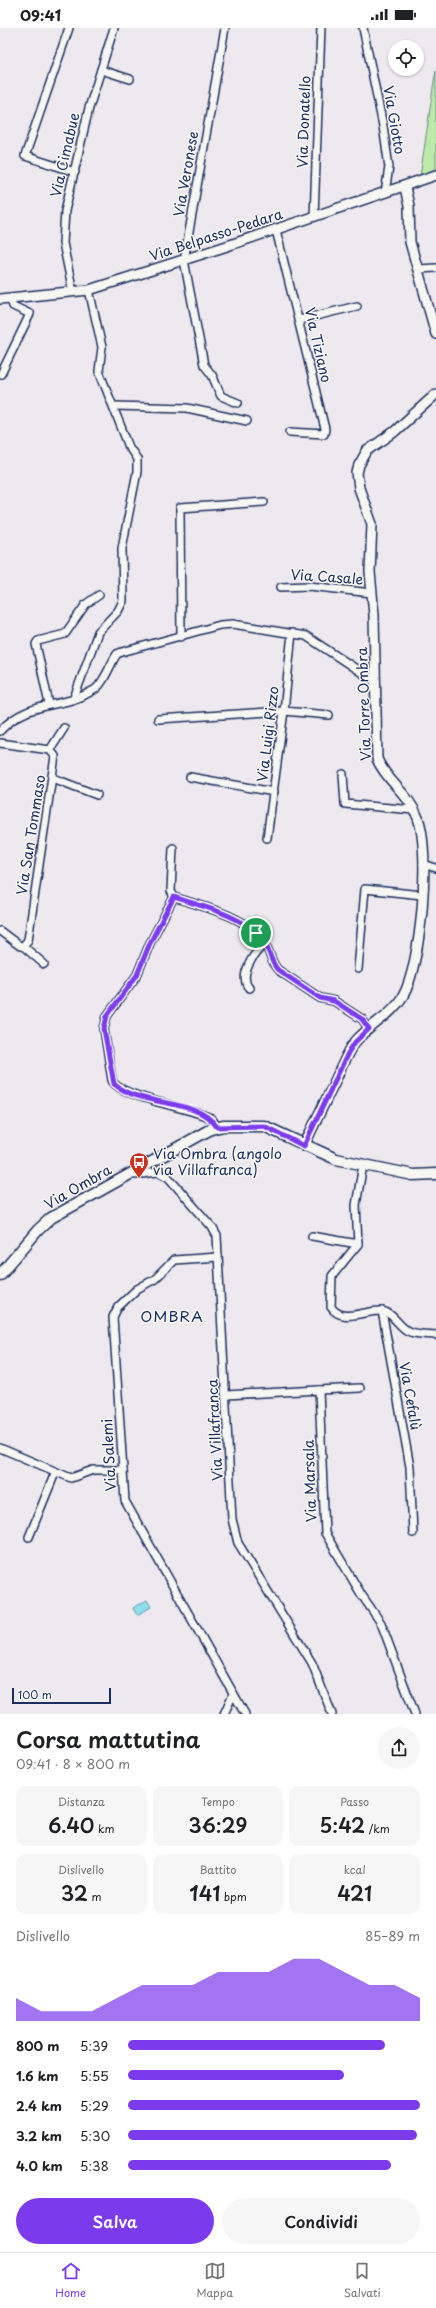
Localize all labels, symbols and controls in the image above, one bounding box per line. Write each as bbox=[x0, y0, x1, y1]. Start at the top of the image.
text: 09:41 bbox=[20, 3, 61, 26]
map controls bbox=[388, 40, 424, 76]
button: locate bbox=[388, 40, 424, 76]
street label: Via Donatello bbox=[291, 75, 316, 168]
street label: Via Giotto bbox=[378, 84, 411, 156]
street label: Via Cimabue bbox=[45, 110, 85, 199]
street label: Via Veronese bbox=[168, 129, 203, 218]
street label: Via Belpasso-Pedara bbox=[147, 203, 285, 266]
street label: Via Tiziano bbox=[300, 305, 337, 385]
street label: Via Casale bbox=[290, 563, 364, 590]
street label: Via Torre Ombra bbox=[351, 646, 376, 761]
street label: Via Luigi Rizzo bbox=[251, 685, 284, 783]
street label: Via San Tommaso bbox=[11, 773, 50, 897]
pin bbox=[239, 916, 273, 950]
icon: arrive bbox=[245, 922, 267, 944]
place label: Via Ombra (angolo via Villafranca) bbox=[153, 1143, 282, 1180]
bus stop icon: Via Ombra (angolo via Villafranca) bbox=[128, 1151, 150, 1179]
street label: Via Ombra bbox=[40, 1159, 115, 1214]
district label: OMBRA bbox=[140, 1304, 204, 1327]
street label: Via Cefalù bbox=[394, 1360, 427, 1432]
street label: Via Villafranca bbox=[201, 1378, 228, 1481]
street label: Via Salemi bbox=[96, 1418, 121, 1492]
street label: Via Marsala bbox=[298, 1439, 321, 1523]
scale bar bbox=[12, 1686, 111, 1705]
text: 100 m bbox=[18, 1686, 52, 1703]
text: Corsa mattutina bbox=[16, 1722, 200, 1755]
button: share bbox=[378, 1727, 420, 1769]
text: 09:41 · 8 × 800 m bbox=[16, 1754, 130, 1773]
text: Distanza bbox=[58, 1793, 105, 1810]
text: Tempo bbox=[201, 1793, 235, 1810]
text: Passo bbox=[340, 1793, 369, 1810]
text: 6.40 bbox=[48, 1810, 94, 1840]
text: 36:29 bbox=[189, 1810, 247, 1840]
text: 5:42 bbox=[320, 1810, 365, 1840]
text: km bbox=[94, 1820, 115, 1837]
text: /km bbox=[365, 1820, 390, 1837]
text: Dislivello bbox=[59, 1861, 104, 1878]
text: Battito bbox=[200, 1861, 236, 1878]
text: kcal bbox=[344, 1861, 366, 1878]
text: 32 bbox=[61, 1878, 88, 1908]
text: 141 bbox=[189, 1878, 220, 1908]
text: 421 bbox=[337, 1878, 372, 1908]
text: m bbox=[88, 1888, 102, 1905]
text: bpm bbox=[220, 1888, 247, 1905]
text: Dislivello bbox=[16, 1926, 70, 1945]
text: 85–89 m bbox=[365, 1926, 420, 1945]
text: 800 m bbox=[16, 2036, 59, 2055]
text: 5:39 bbox=[80, 2036, 108, 2055]
text: 1.6 km bbox=[16, 2066, 58, 2085]
text: 5:55 bbox=[80, 2066, 109, 2085]
text: 2.4 km bbox=[16, 2096, 62, 2115]
text: 5:29 bbox=[80, 2096, 109, 2115]
text: 3.2 km bbox=[16, 2126, 62, 2145]
text: 5:30 bbox=[80, 2126, 110, 2145]
text: 4.0 km bbox=[16, 2156, 63, 2175]
text: 5:38 bbox=[80, 2156, 109, 2175]
button: Salva bbox=[16, 2198, 214, 2244]
button: Condividi bbox=[222, 2198, 420, 2244]
tab: Home bbox=[55, 2260, 86, 2301]
tab: Mappa bbox=[196, 2260, 233, 2301]
tab: Salvati bbox=[344, 2260, 381, 2301]

